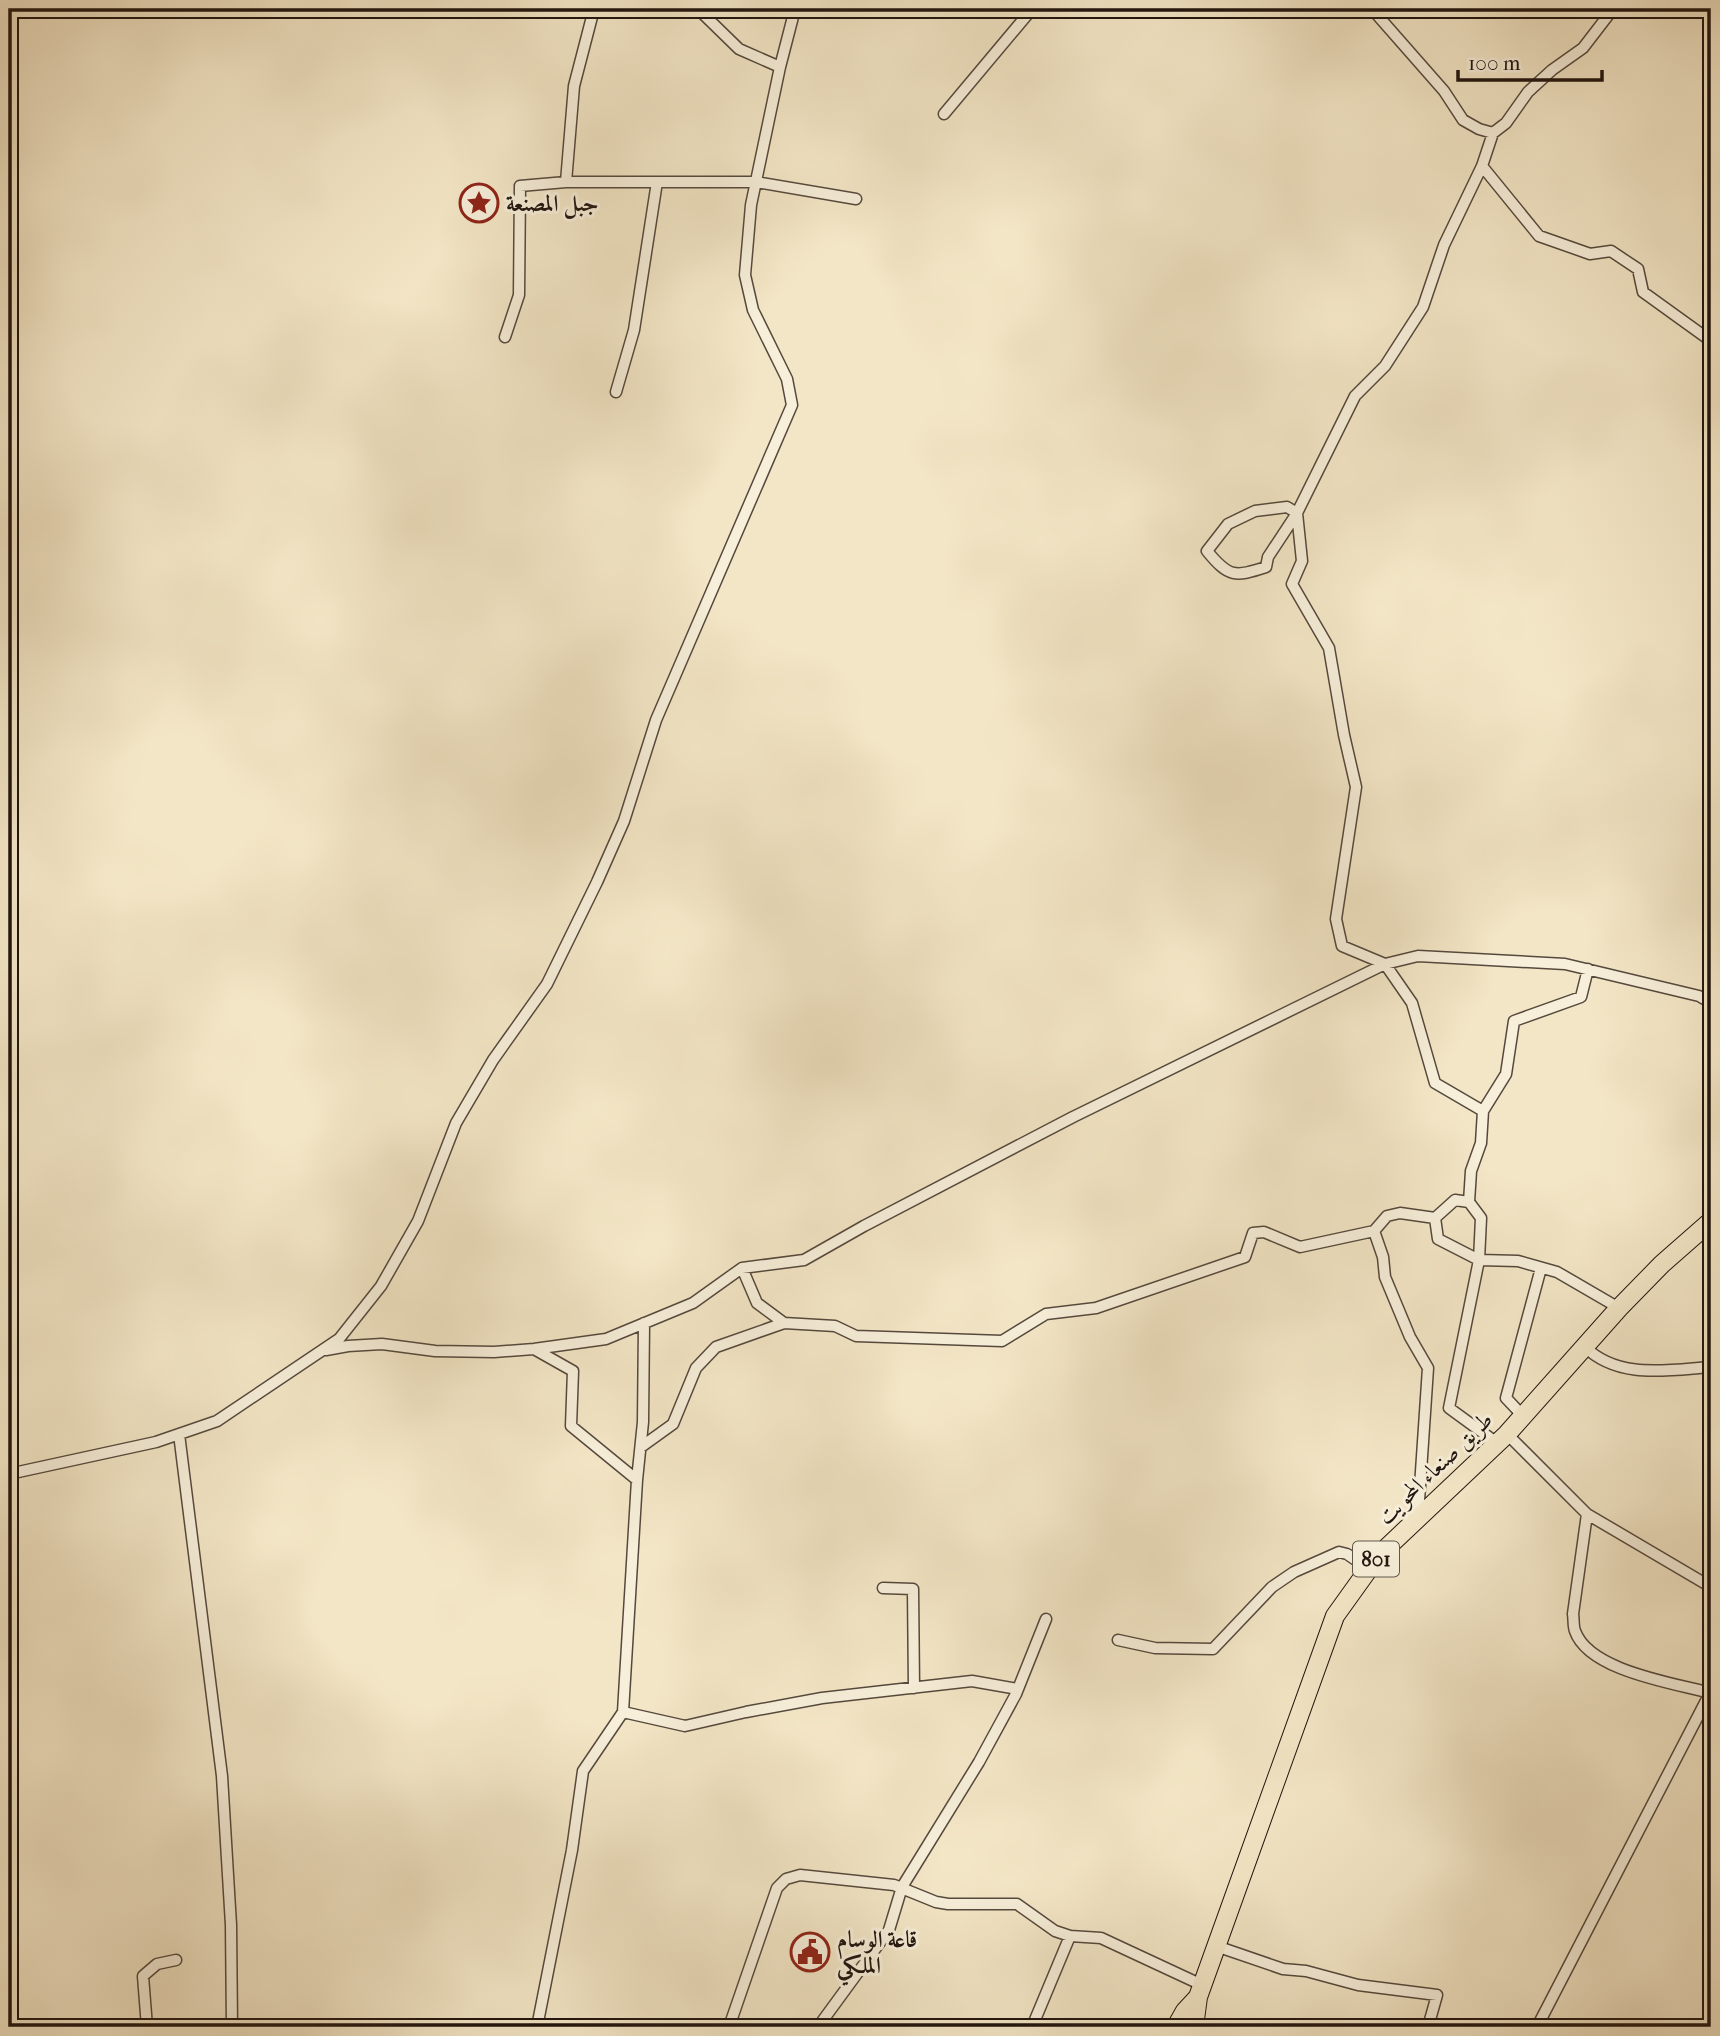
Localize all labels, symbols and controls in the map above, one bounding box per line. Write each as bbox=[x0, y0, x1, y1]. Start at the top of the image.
scale bar bbox=[1458, 38, 1601, 82]
text: 100 m bbox=[1468, 51, 1521, 75]
place icon: جبل المصنعة bbox=[458, 182, 500, 224]
place label: جبل المصنعة bbox=[506, 190, 599, 220]
street label: طريق صنعاء المحويت bbox=[1372, 1406, 1499, 1531]
road number: 801 bbox=[1353, 1542, 1399, 1576]
place label: قاعة الوسام الملكي bbox=[837, 1926, 917, 1986]
public building icon: قاعة الوسام الملكي bbox=[789, 1931, 831, 1973]

